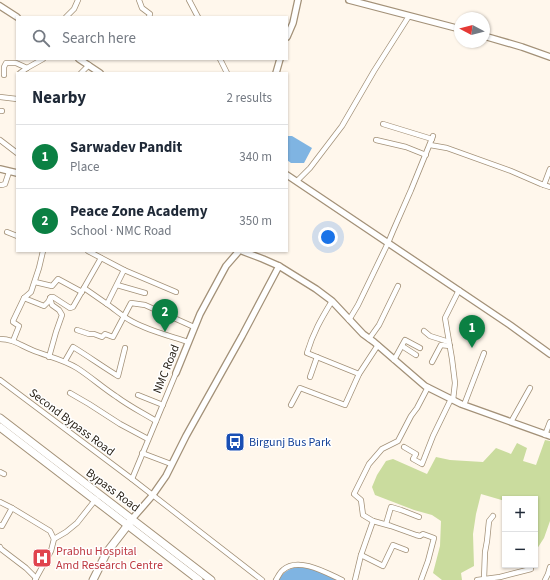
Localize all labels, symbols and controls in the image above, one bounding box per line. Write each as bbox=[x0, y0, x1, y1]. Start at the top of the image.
north arrow bbox=[454, 12, 490, 48]
search box bbox=[16, 16, 288, 60]
icon: search bbox=[30, 27, 52, 49]
text: Search here bbox=[62, 28, 136, 49]
text: Nearby bbox=[32, 86, 86, 110]
text: 2 results bbox=[227, 89, 272, 107]
text: Sarwadev Pandit bbox=[70, 137, 182, 158]
text: 1 bbox=[42, 148, 48, 166]
text: 340 m bbox=[239, 148, 272, 166]
text: Place bbox=[70, 158, 99, 176]
text: Peace Zone Academy bbox=[70, 201, 208, 222]
text: 2 bbox=[42, 212, 48, 230]
text: 350 m bbox=[239, 212, 272, 230]
text: School · NMC Road bbox=[70, 222, 172, 240]
your location bbox=[318, 227, 338, 247]
pin: 2 bbox=[152, 299, 178, 332]
pin: 1 bbox=[459, 315, 485, 348]
street label: NMC Road bbox=[149, 342, 184, 396]
street label: Second Bypass Road bbox=[25, 385, 118, 460]
bus stop icon: Birgunj Bus Park bbox=[224, 431, 246, 453]
place label: Birgunj Bus Park bbox=[249, 434, 331, 451]
street label: Bypass Road bbox=[82, 465, 143, 516]
map controls bbox=[502, 496, 538, 568]
button: + bbox=[502, 496, 538, 532]
button: − bbox=[502, 532, 538, 568]
place label: Prabhu Hospital Amd Research Centre bbox=[56, 543, 163, 574]
hospital icon: Prabhu Hospital Amd Research Centre bbox=[31, 547, 53, 569]

